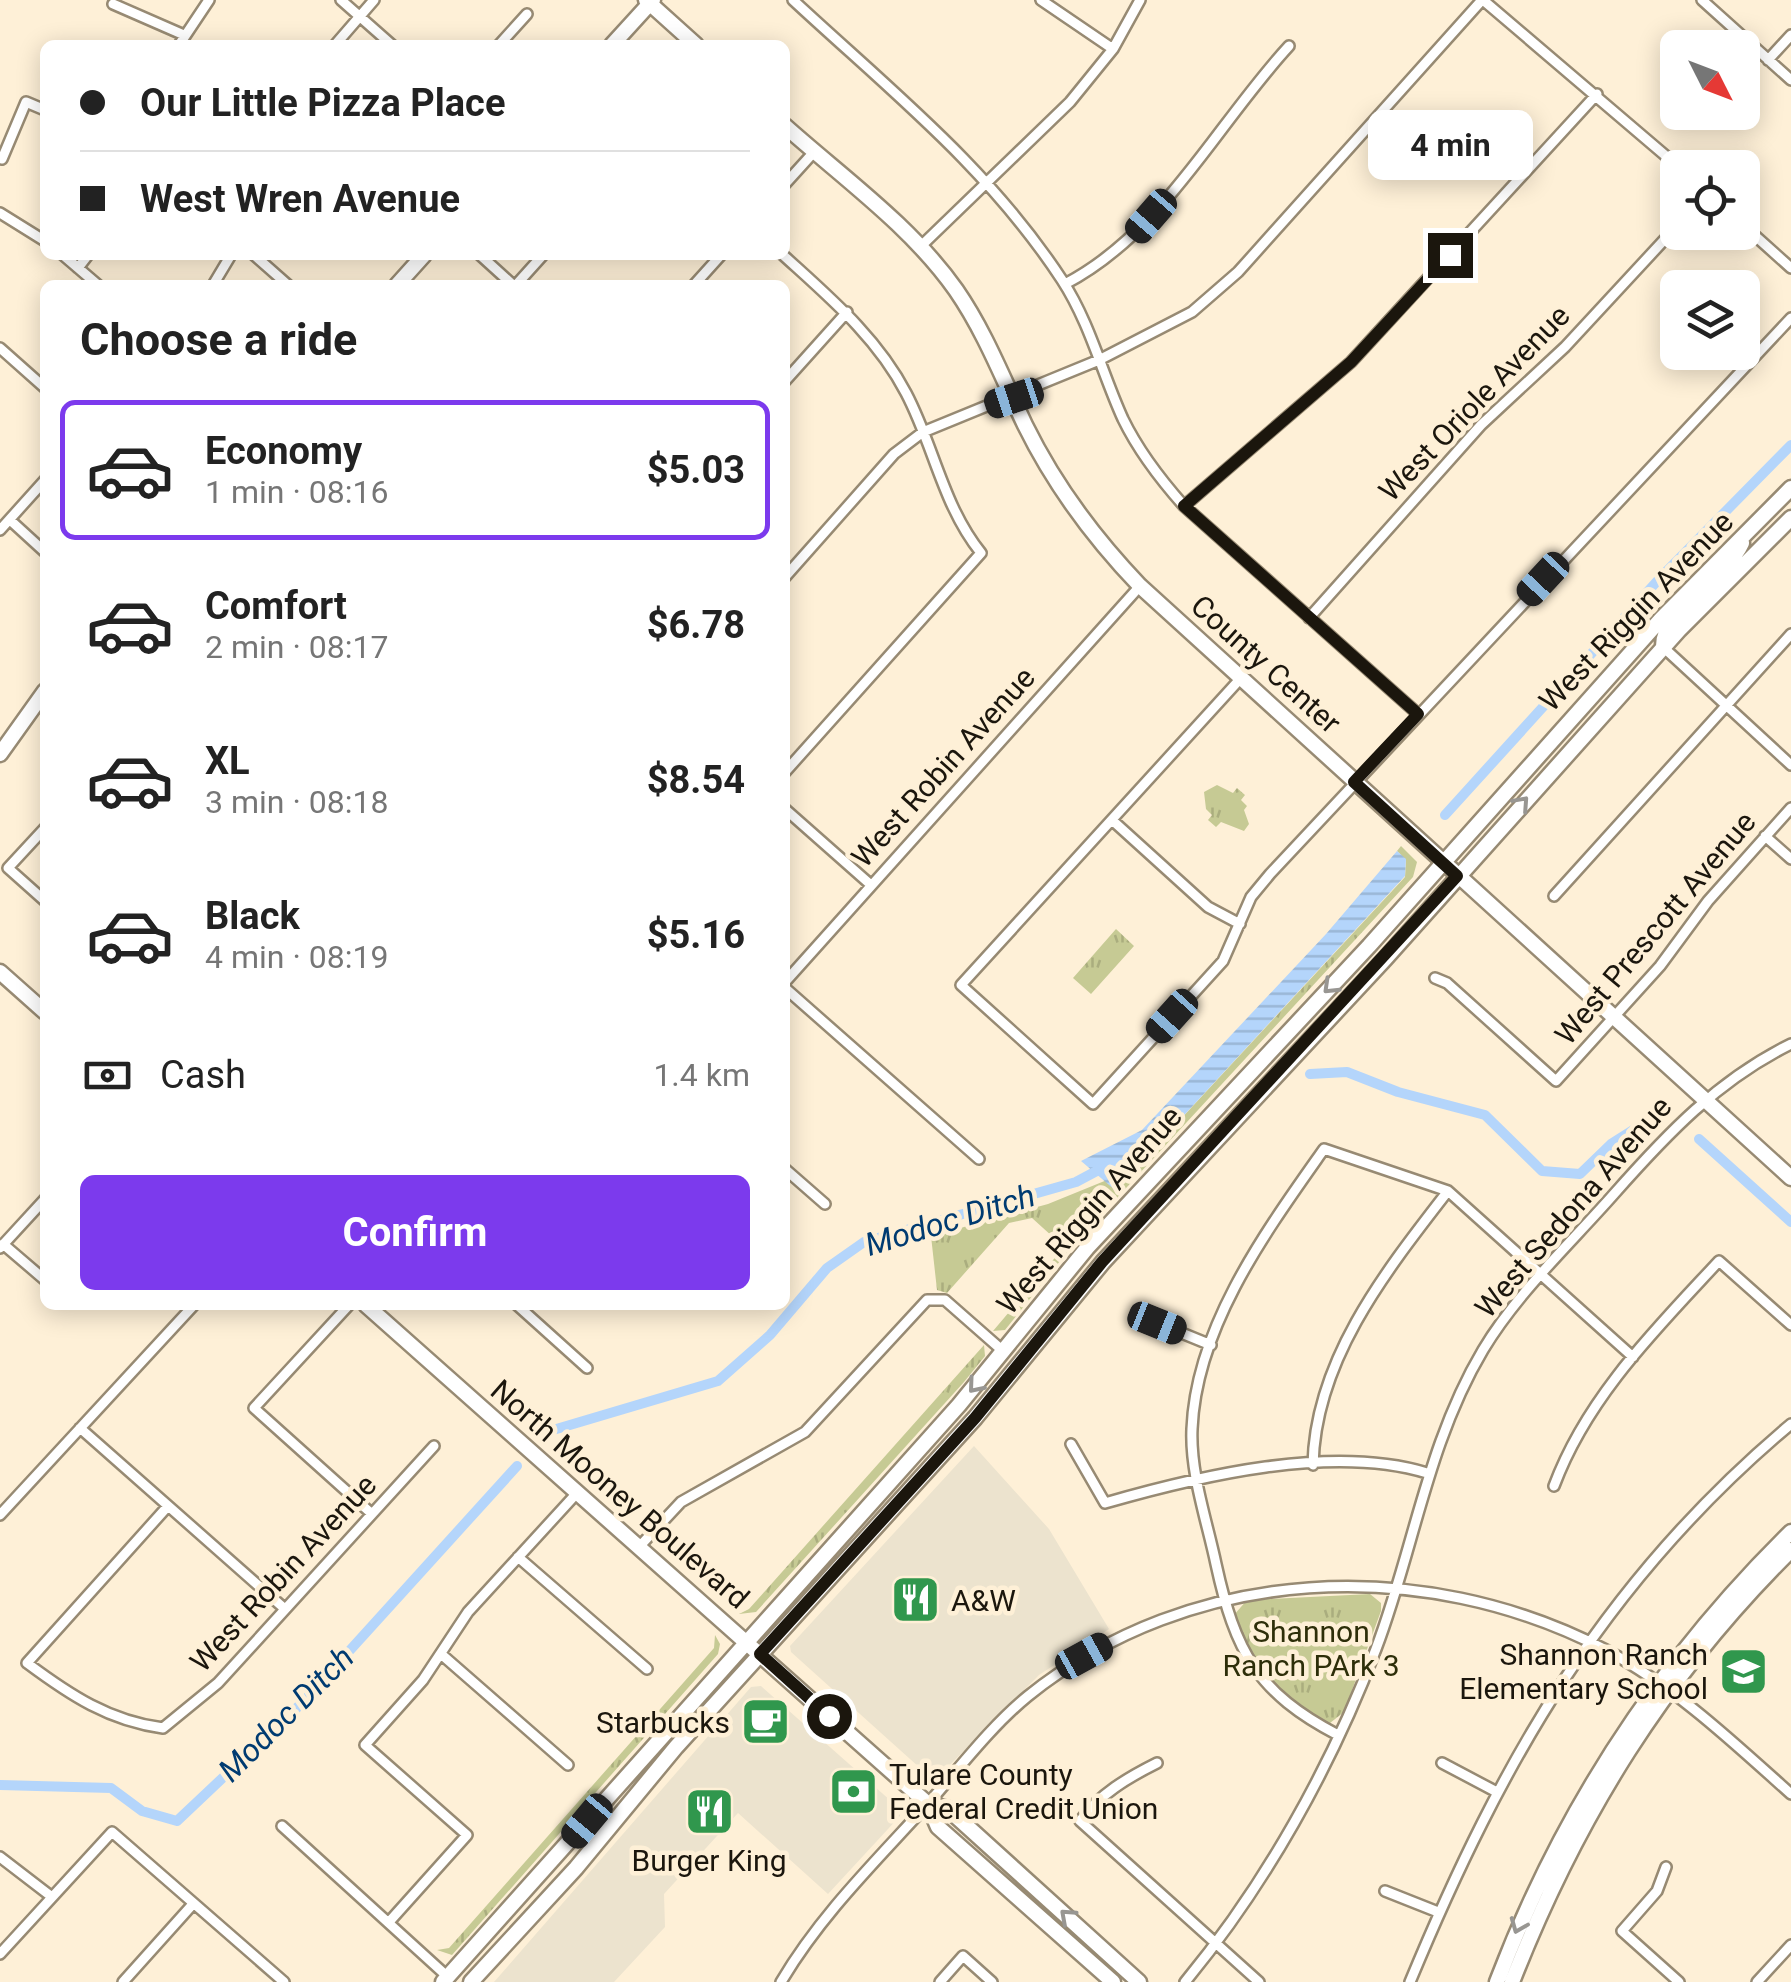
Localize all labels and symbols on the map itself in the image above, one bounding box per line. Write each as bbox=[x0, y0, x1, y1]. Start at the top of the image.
north arrow bbox=[1660, 30, 1760, 130]
callout: 4 min bbox=[1368, 110, 1532, 180]
car bbox=[1120, 184, 1182, 248]
route end bbox=[1428, 233, 1473, 278]
street label: West Oriole Avenue bbox=[1372, 298, 1576, 508]
car bbox=[981, 374, 1047, 422]
street label: West Riggin Avenue bbox=[1532, 504, 1740, 718]
car bbox=[1512, 547, 1574, 611]
street label: County Center bbox=[1184, 588, 1348, 740]
street label: West Robin Avenue bbox=[844, 660, 1042, 874]
one-way arrow bbox=[1510, 796, 1528, 815]
street label: West Prescott Avenue bbox=[1547, 805, 1763, 1051]
one-way arrow bbox=[1324, 975, 1342, 993]
car bbox=[1141, 984, 1203, 1048]
street label: West Sedona Avenue bbox=[1468, 1089, 1678, 1325]
street label: West Riggin Avenue bbox=[989, 1099, 1189, 1321]
water label: Modoc Ditch bbox=[861, 1176, 1039, 1264]
car bbox=[1124, 1298, 1190, 1348]
street label: North Mooney Boulevard bbox=[484, 1372, 756, 1616]
one-way arrow bbox=[968, 1375, 986, 1393]
street label: West Robin Avenue bbox=[183, 1467, 383, 1679]
restaurant icon: A&W bbox=[890, 1574, 942, 1626]
place label: A&W bbox=[951, 1583, 1016, 1618]
park label: Shannon Ranch PArk 3 bbox=[1222, 1614, 1400, 1683]
car bbox=[1050, 1628, 1118, 1684]
place label: Shannon Ranch Elementary School bbox=[1459, 1637, 1708, 1706]
water label: Modoc Ditch bbox=[211, 1639, 361, 1789]
school or university icon: Shannon Ranch Elementary School bbox=[1717, 1645, 1769, 1697]
route start bbox=[807, 1694, 852, 1739]
cafe icon: Starbucks bbox=[739, 1696, 791, 1748]
place label: Starbucks bbox=[596, 1705, 730, 1740]
place label: Tulare County Federal Credit Union bbox=[889, 1757, 1158, 1826]
bank icon: Tulare County Federal Credit Union bbox=[828, 1765, 880, 1817]
restaurant icon: Burger King bbox=[683, 1785, 735, 1837]
car bbox=[556, 1788, 618, 1854]
place label: Burger King bbox=[631, 1843, 787, 1878]
one-way arrow bbox=[1060, 1910, 1078, 1928]
one-way arrow bbox=[1510, 1916, 1530, 1934]

